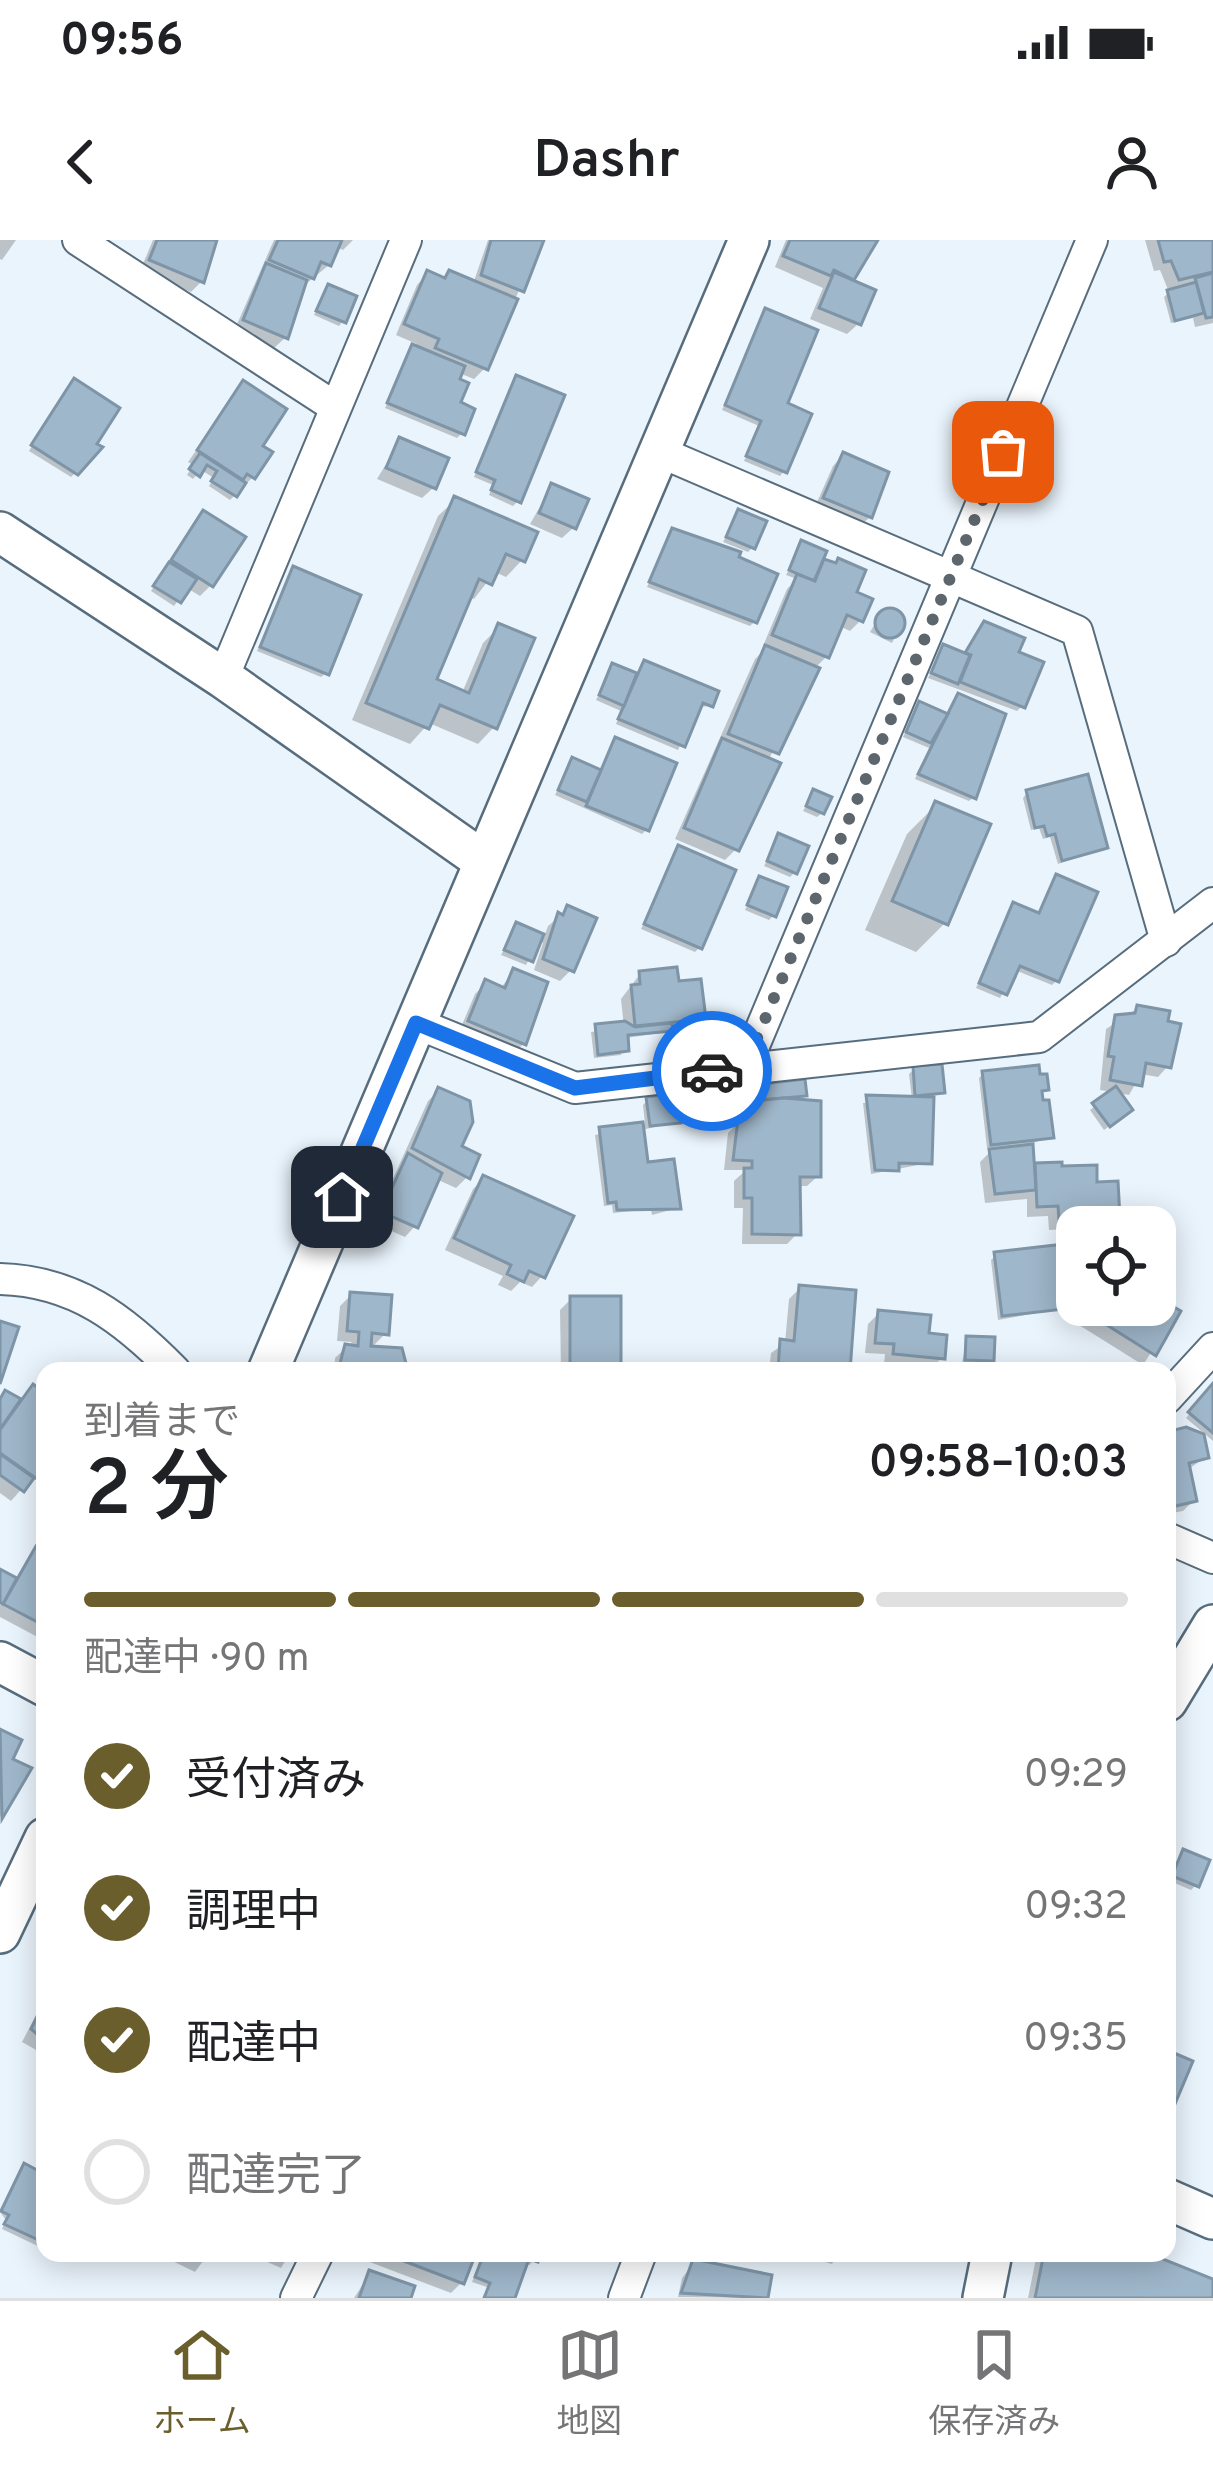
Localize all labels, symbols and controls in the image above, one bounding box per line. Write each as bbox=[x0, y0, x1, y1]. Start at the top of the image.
text: 09:56 bbox=[60, 14, 183, 71]
text: Dashr bbox=[533, 128, 680, 197]
icon: back bbox=[48, 129, 114, 195]
icon: person bbox=[1099, 129, 1165, 195]
pin bbox=[952, 401, 1054, 503]
icon: bag bbox=[970, 419, 1036, 485]
courier bbox=[652, 1011, 772, 1131]
icon: car bbox=[679, 1038, 745, 1104]
pin bbox=[291, 1146, 393, 1248]
icon: home bbox=[309, 1164, 375, 1230]
map controls bbox=[1056, 1206, 1176, 1326]
button: locate bbox=[1056, 1206, 1176, 1326]
text: 到着まで bbox=[84, 1400, 240, 1449]
text: 09:58–10:03 bbox=[868, 1436, 1128, 1493]
text: 2 分 bbox=[84, 1444, 229, 1543]
text: 配達中 · 90 m bbox=[84, 1636, 310, 1685]
icon: check bbox=[84, 1743, 150, 1809]
text: 09:29 bbox=[1024, 1752, 1128, 1801]
text: 受付済み bbox=[186, 1754, 366, 1811]
icon: check bbox=[84, 1875, 150, 1941]
text: 09:32 bbox=[1024, 1884, 1128, 1933]
text: 調理中 bbox=[186, 1886, 321, 1943]
icon: check bbox=[84, 2007, 150, 2073]
text: 09:35 bbox=[1023, 2016, 1128, 2065]
text: 配達中 bbox=[186, 2018, 321, 2075]
text: 配達完了 bbox=[186, 2150, 366, 2207]
tab: ホーム bbox=[153, 2322, 251, 2445]
tab: 地図 bbox=[557, 2322, 623, 2445]
tab: 保存済み bbox=[928, 2322, 1060, 2445]

